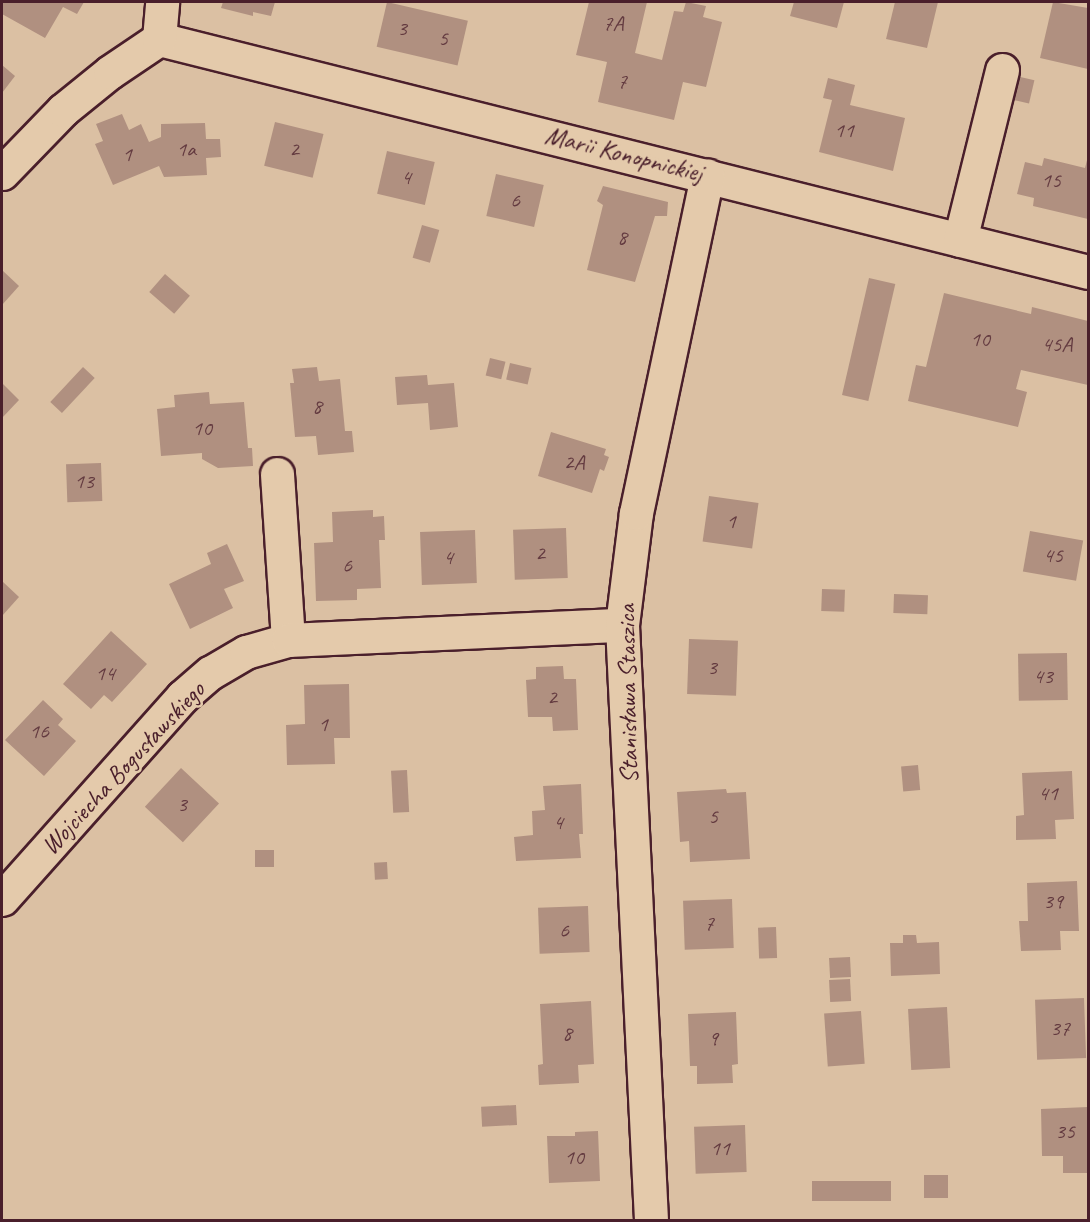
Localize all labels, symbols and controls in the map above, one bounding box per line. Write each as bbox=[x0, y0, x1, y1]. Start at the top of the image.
house number: 7A bbox=[603, 11, 623, 37]
house number: 3 bbox=[397, 16, 407, 42]
house number: 5 bbox=[438, 26, 448, 52]
house number: 7 bbox=[617, 69, 627, 95]
house number: 11 bbox=[834, 118, 854, 144]
street label: Marii Konopnickiej bbox=[542, 119, 706, 189]
house number: 1a bbox=[176, 137, 196, 163]
house number: 2 bbox=[289, 137, 299, 163]
house number: 1 bbox=[122, 142, 132, 168]
house number: 4 bbox=[401, 165, 411, 191]
house number: 15 bbox=[1041, 168, 1061, 194]
house number: 6 bbox=[510, 188, 520, 214]
house number: 8 bbox=[617, 225, 627, 251]
house number: 10 bbox=[970, 327, 990, 353]
house number: 45A bbox=[1042, 332, 1072, 358]
house number: 8 bbox=[312, 394, 322, 420]
house number: 10 bbox=[192, 416, 212, 442]
house number: 2A bbox=[564, 450, 584, 476]
house number: 13 bbox=[74, 469, 94, 495]
house number: 1 bbox=[726, 509, 736, 535]
house number: 2 bbox=[535, 541, 545, 567]
house number: 45 bbox=[1043, 543, 1063, 569]
house number: 4 bbox=[443, 545, 453, 571]
house number: 6 bbox=[342, 553, 352, 579]
street label: Stanisława Staszica bbox=[611, 603, 645, 785]
house number: 3 bbox=[707, 655, 717, 681]
house number: 14 bbox=[95, 661, 115, 687]
house number: 43 bbox=[1033, 664, 1053, 690]
street label: Wojciecha Bogusławskiego bbox=[35, 675, 211, 861]
house number: 2 bbox=[547, 685, 557, 711]
house number: 1 bbox=[318, 712, 328, 738]
house number: 16 bbox=[29, 719, 49, 745]
house number: 41 bbox=[1038, 781, 1058, 807]
house number: 3 bbox=[177, 792, 187, 818]
house number: 5 bbox=[708, 804, 718, 830]
house number: 4 bbox=[553, 810, 563, 836]
house number: 39 bbox=[1043, 889, 1063, 915]
house number: 7 bbox=[704, 911, 714, 937]
house number: 6 bbox=[559, 918, 569, 944]
house number: 37 bbox=[1050, 1016, 1070, 1042]
house number: 8 bbox=[562, 1021, 572, 1047]
house number: 9 bbox=[708, 1026, 718, 1052]
house number: 35 bbox=[1055, 1119, 1075, 1145]
house number: 11 bbox=[710, 1136, 730, 1162]
house number: 10 bbox=[564, 1145, 584, 1171]

